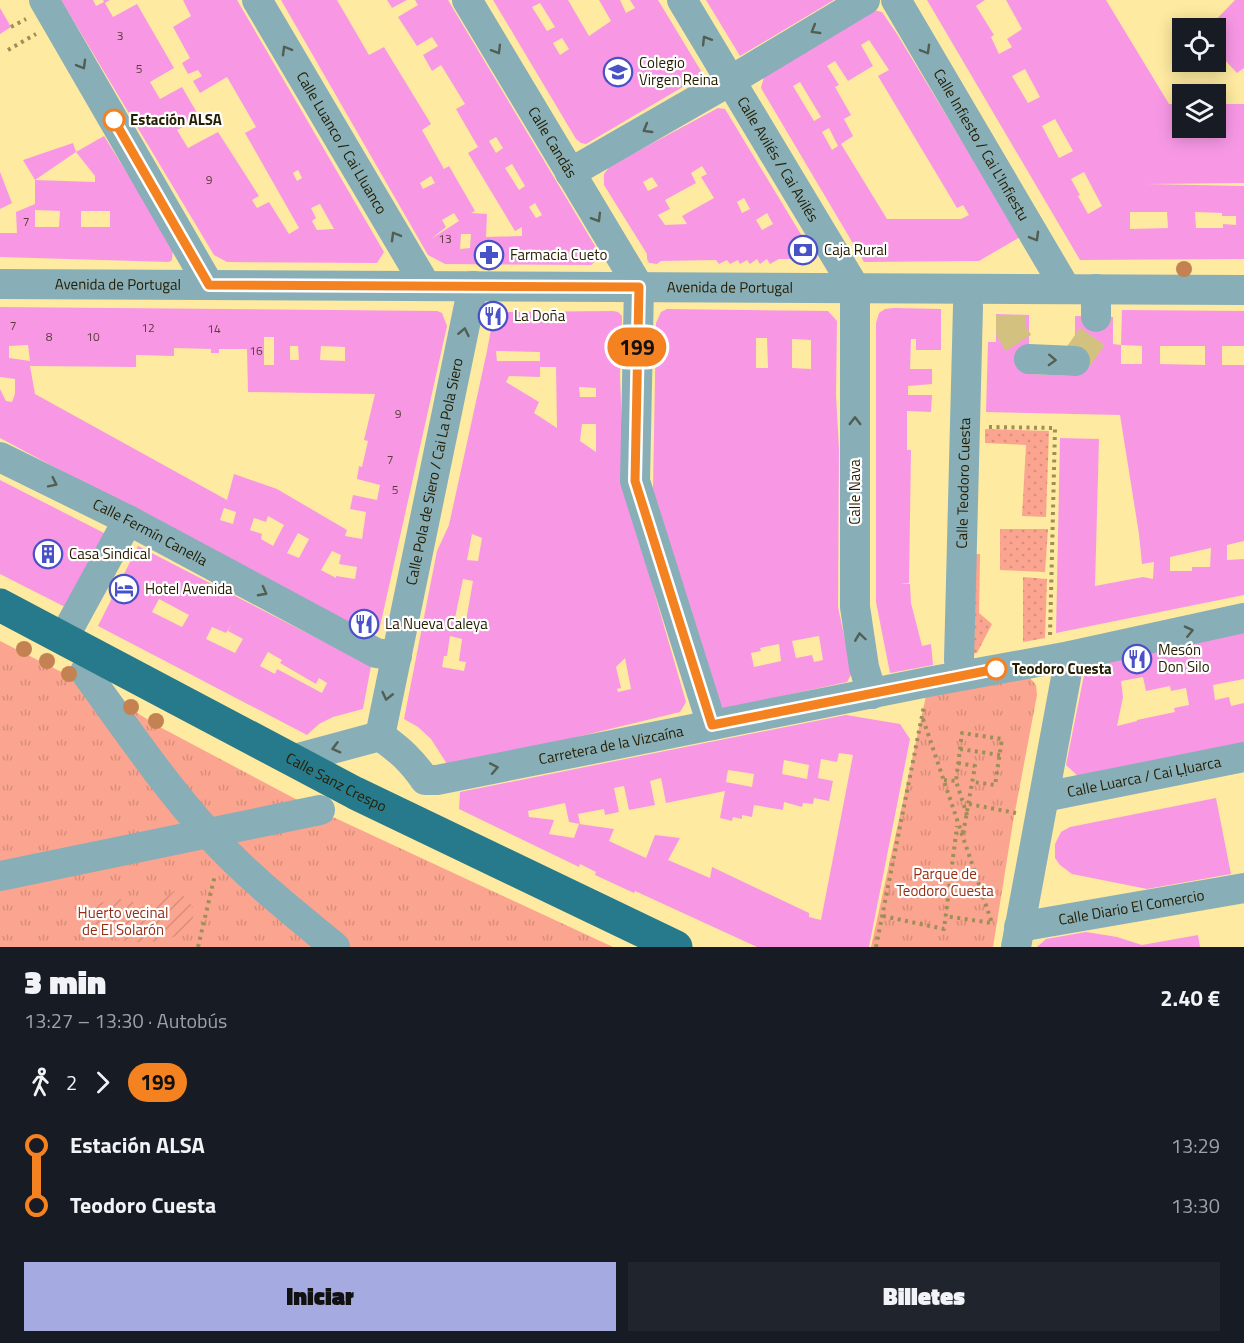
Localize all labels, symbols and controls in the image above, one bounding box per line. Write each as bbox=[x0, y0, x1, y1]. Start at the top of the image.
map controls bbox=[1172, 18, 1226, 138]
button: locate bbox=[1172, 18, 1226, 72]
one-way arrow bbox=[811, 23, 821, 34]
house number: 3 bbox=[117, 26, 123, 45]
one-way arrow bbox=[701, 36, 713, 46]
one-way arrow bbox=[489, 44, 501, 54]
one-way arrow bbox=[918, 44, 930, 54]
one-way arrow bbox=[282, 46, 293, 56]
place label: Colegio Virgen Reina bbox=[639, 51, 719, 91]
school or university icon: Colegio Virgen Reina bbox=[602, 56, 634, 88]
one-way arrow bbox=[74, 59, 86, 69]
house number: 5 bbox=[136, 59, 143, 78]
street label: Calle Infiesto / Cai L'Infiestu bbox=[928, 64, 1035, 225]
street label: Calle Luanco / Cai Lluanco bbox=[291, 67, 393, 218]
button: layers bbox=[1172, 84, 1226, 138]
street label: Calle Avilés / Cai Avilés bbox=[732, 92, 825, 226]
street label: Calle Candás bbox=[522, 102, 583, 182]
place label: Estación ALSA bbox=[130, 108, 222, 131]
marker: Estación ALSA bbox=[103, 109, 125, 131]
one-way arrow bbox=[643, 122, 653, 133]
house number: 9 bbox=[206, 170, 213, 189]
house number: 7 bbox=[23, 212, 29, 231]
one-way arrow bbox=[589, 212, 601, 222]
house number: 13 bbox=[438, 229, 452, 248]
one-way arrow bbox=[1028, 230, 1040, 241]
one-way arrow bbox=[391, 232, 402, 242]
bank icon: Caja Rural bbox=[787, 234, 819, 266]
place label: Caja Rural bbox=[824, 238, 887, 261]
pharmacy icon: Farmacia Cueto bbox=[473, 239, 505, 271]
place label: Farmacia Cueto bbox=[510, 243, 608, 266]
street label: Avenida de Portugal bbox=[55, 272, 181, 296]
street label: Avenida de Portugal bbox=[667, 275, 793, 299]
restaurant icon: La Doña bbox=[477, 300, 509, 332]
place label: La Doña bbox=[514, 304, 566, 327]
house number: 7 bbox=[10, 316, 16, 335]
house number: 12 bbox=[141, 318, 155, 337]
house number: 14 bbox=[207, 319, 221, 338]
house number: 8 bbox=[46, 327, 53, 346]
house number: 10 bbox=[86, 327, 100, 346]
one-way arrow bbox=[457, 327, 470, 337]
line badge: 199 bbox=[602, 328, 672, 366]
text: 199 bbox=[619, 331, 655, 363]
house number: 16 bbox=[249, 341, 263, 360]
one-way arrow bbox=[1047, 354, 1056, 366]
street label: Calle Pola de Siero / Cai La Pola Siero bbox=[399, 356, 469, 587]
house number: 9 bbox=[395, 404, 402, 423]
one-way arrow bbox=[849, 417, 861, 426]
street label: Calle Teodoro Cuesta bbox=[950, 417, 976, 549]
house number: 7 bbox=[387, 450, 393, 469]
street label: Calle Nava bbox=[843, 459, 866, 525]
one-way arrow bbox=[46, 476, 57, 487]
house number: 5 bbox=[392, 480, 399, 499]
street label: Calle Fermín Canella bbox=[89, 492, 212, 572]
building icon: Casa Sindical bbox=[32, 538, 64, 570]
place label: Casa Sindical bbox=[69, 542, 151, 565]
hotel icon: Hotel Avenida bbox=[108, 573, 140, 605]
place label: Hotel Avenida bbox=[145, 577, 233, 600]
one-way arrow bbox=[257, 585, 267, 596]
restaurant icon: La Nueva Caleya bbox=[348, 608, 380, 640]
place label: La Nueva Caleya bbox=[385, 612, 488, 635]
one-way arrow bbox=[1184, 625, 1194, 638]
one-way arrow bbox=[854, 633, 866, 642]
place label: Mesón Don Silo bbox=[1158, 638, 1210, 678]
restaurant icon: Mesón Don Silo bbox=[1121, 643, 1153, 675]
place label: Teodoro Cuesta bbox=[1012, 657, 1112, 680]
marker: Teodoro Cuesta bbox=[985, 658, 1007, 680]
one-way arrow bbox=[382, 691, 395, 701]
street label: Carretera de la Vizcaína bbox=[537, 719, 686, 770]
one-way arrow bbox=[331, 741, 341, 754]
street label: Calle Sanz Crespo bbox=[282, 746, 391, 818]
street label: Calle Luarca / Cai Ḷḷuarca bbox=[1065, 750, 1223, 803]
one-way arrow bbox=[489, 762, 499, 775]
park label: Parque de Teodoro Cuesta bbox=[896, 862, 994, 902]
street label: Calle Diario El Comercio bbox=[1057, 883, 1206, 931]
park label: Huerto vecinal de El Solarón bbox=[78, 901, 168, 941]
text: 3 min bbox=[24, 957, 106, 1007]
text: 2.40 € bbox=[1160, 981, 1220, 1015]
text: 13:27 – 13:30 · Autobús bbox=[24, 1005, 227, 1036]
icon: walk bbox=[24, 1066, 57, 1099]
icon: forward bbox=[86, 1066, 119, 1099]
text: 199 bbox=[140, 1066, 175, 1098]
text: 2 bbox=[66, 1067, 77, 1098]
text: Estación ALSA bbox=[70, 1128, 205, 1162]
text: 13:29 bbox=[1171, 1130, 1220, 1161]
text: Teodoro Cuesta bbox=[70, 1188, 216, 1222]
text: 13:30 bbox=[1171, 1190, 1220, 1221]
button: Iniciar bbox=[24, 1262, 616, 1331]
button: Billetes bbox=[628, 1262, 1220, 1331]

